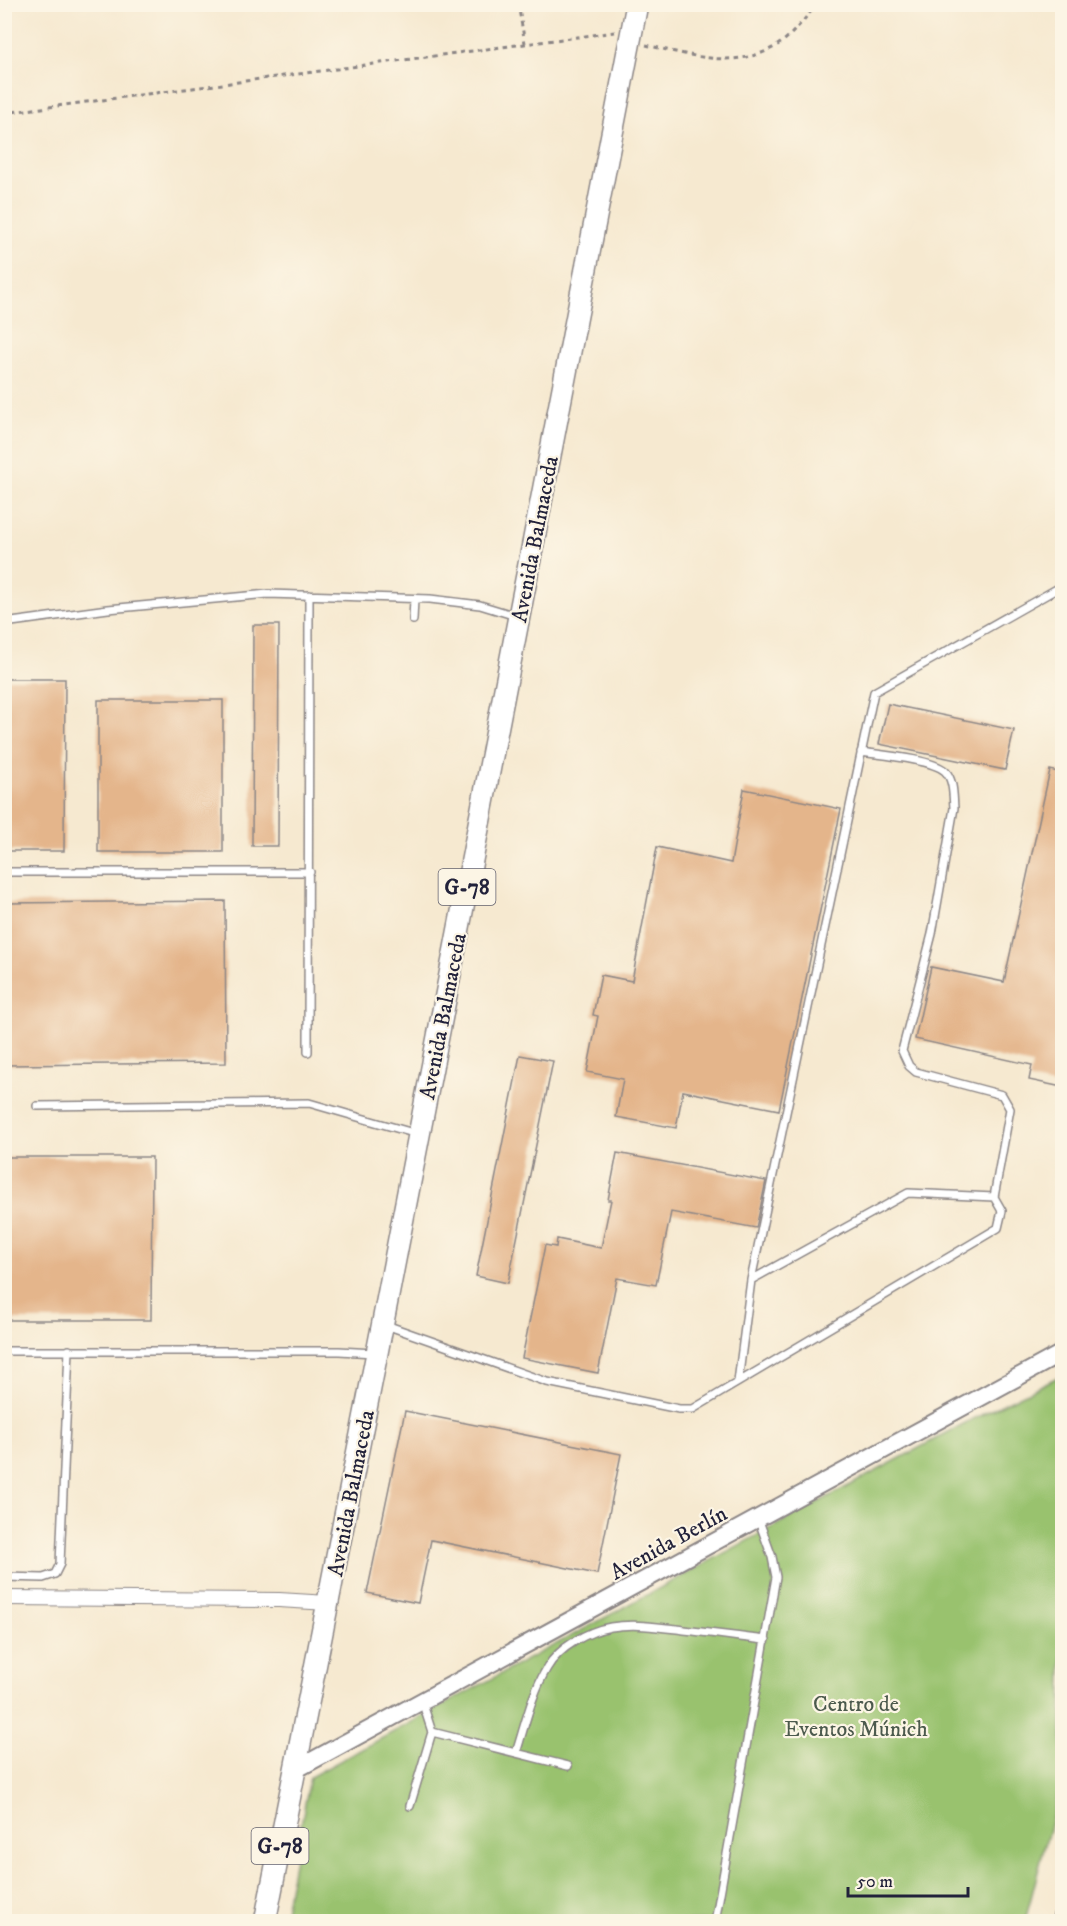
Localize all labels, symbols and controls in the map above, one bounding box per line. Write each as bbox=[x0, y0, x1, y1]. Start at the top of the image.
street label: Avenida Balmaceda bbox=[506, 453, 565, 625]
road number: G-78 bbox=[438, 869, 496, 905]
street label: Avenida Balmaceda bbox=[414, 930, 473, 1102]
street label: Avenida Balmaceda bbox=[322, 1407, 381, 1579]
street label: Avenida Berlín bbox=[606, 1500, 732, 1586]
park label: Centro de Eventos Múnich bbox=[784, 1691, 928, 1743]
road number: G-78 bbox=[252, 1828, 308, 1864]
scale bar bbox=[848, 1860, 968, 1898]
text: 50 m bbox=[857, 1871, 893, 1893]

